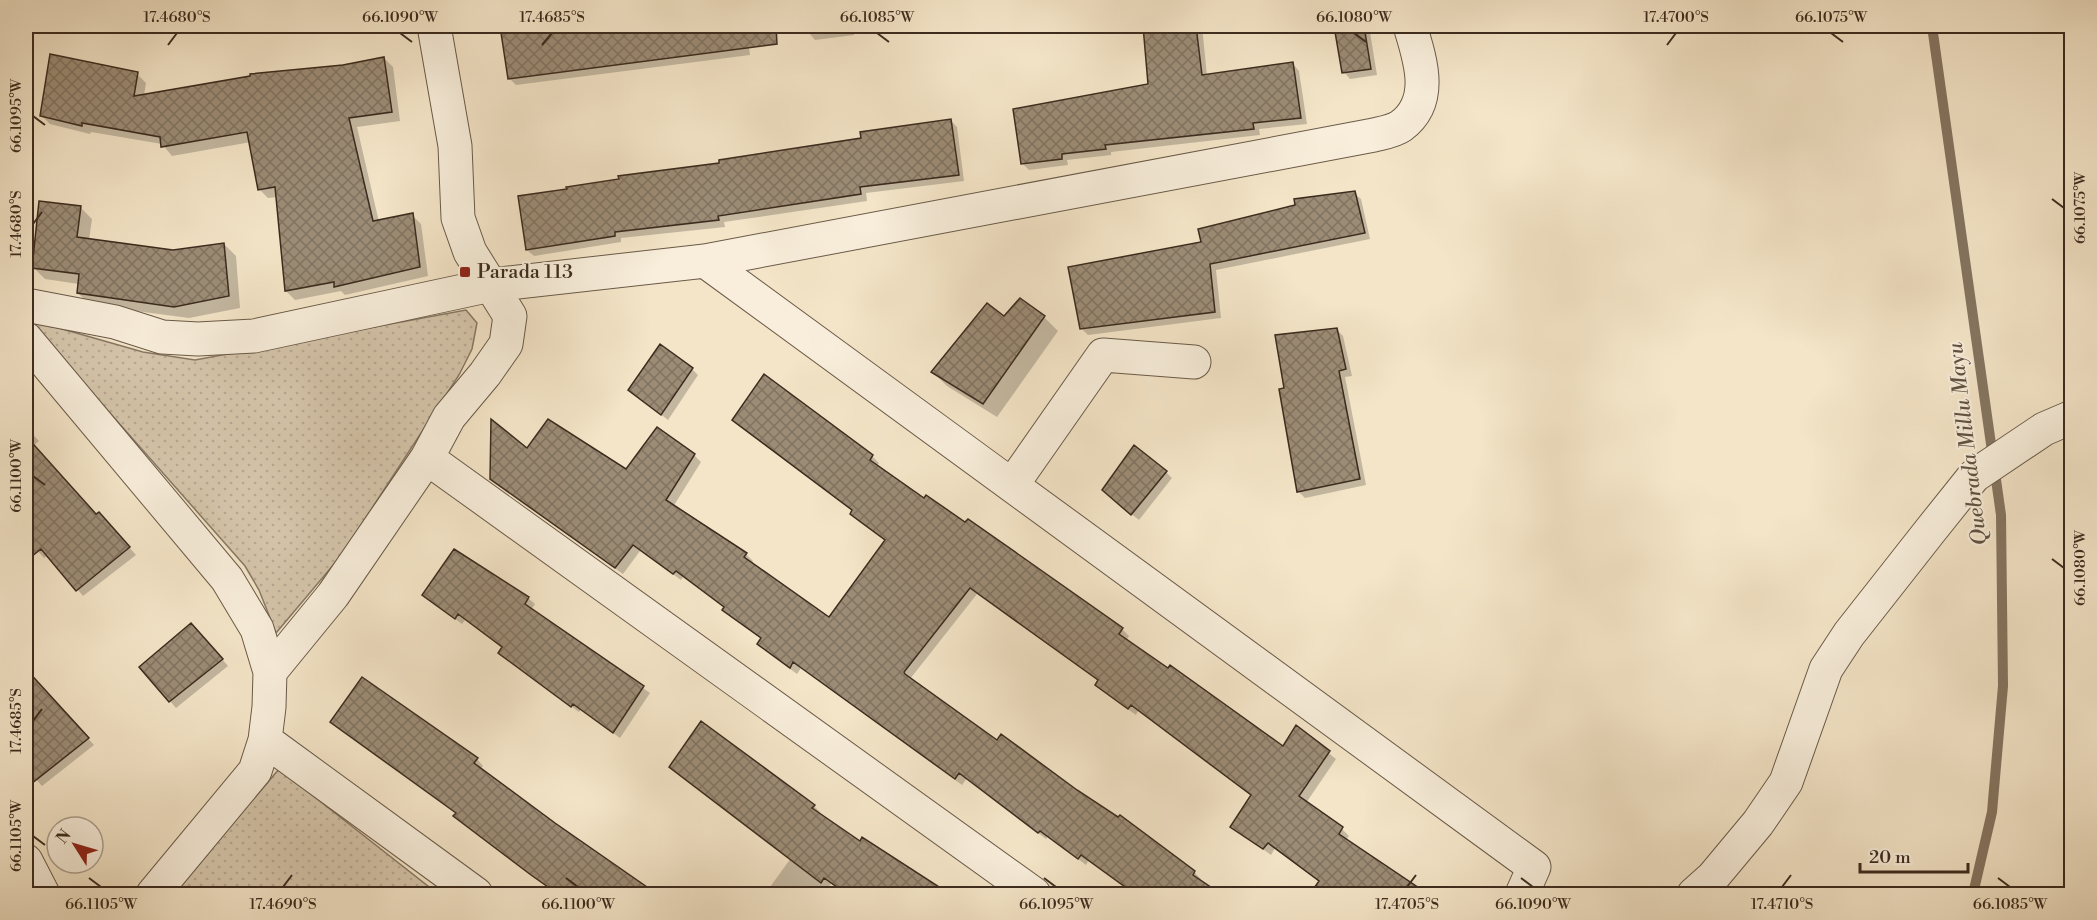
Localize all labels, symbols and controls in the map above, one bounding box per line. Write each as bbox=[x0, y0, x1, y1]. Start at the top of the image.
text: 17.4680°S bbox=[143, 8, 211, 27]
text: 66.1090°W bbox=[362, 8, 438, 27]
text: 17.4685°S bbox=[519, 8, 585, 27]
text: 66.1085°W bbox=[840, 8, 915, 27]
text: 66.1080°W bbox=[1316, 8, 1392, 27]
text: 17.4700°S bbox=[1643, 8, 1709, 27]
text: 66.1075°W bbox=[1795, 8, 1867, 27]
text: 66.1095°W bbox=[7, 79, 26, 153]
text: 66.1075°W bbox=[2071, 172, 2090, 244]
text: 17.4680°S bbox=[7, 190, 26, 258]
place label: Parada 113 bbox=[477, 260, 573, 285]
marker: Parada 113 bbox=[458, 265, 472, 279]
water label: Quebrada Millu Mayu bbox=[1943, 341, 1993, 547]
text: 66.1100°W bbox=[7, 439, 26, 513]
text: 66.1080°W bbox=[2071, 530, 2090, 606]
text: 17.4685°S bbox=[7, 688, 26, 754]
text: 66.1105°W bbox=[7, 800, 26, 872]
north arrow bbox=[45, 815, 105, 875]
text: N bbox=[52, 825, 76, 848]
scale bar bbox=[1860, 836, 1968, 874]
text: 20 m bbox=[1869, 846, 1911, 869]
text: 66.1105°W bbox=[65, 895, 137, 914]
text: 17.4690°S bbox=[249, 895, 317, 914]
text: 66.1100°W bbox=[541, 895, 615, 914]
text: 66.1095°W bbox=[1019, 895, 1093, 914]
text: 17.4705°S bbox=[1375, 895, 1439, 914]
text: 66.1090°W bbox=[1495, 895, 1571, 914]
text: 17.4710°S bbox=[1751, 895, 1813, 914]
text: 66.1085°W bbox=[1973, 895, 2048, 914]

